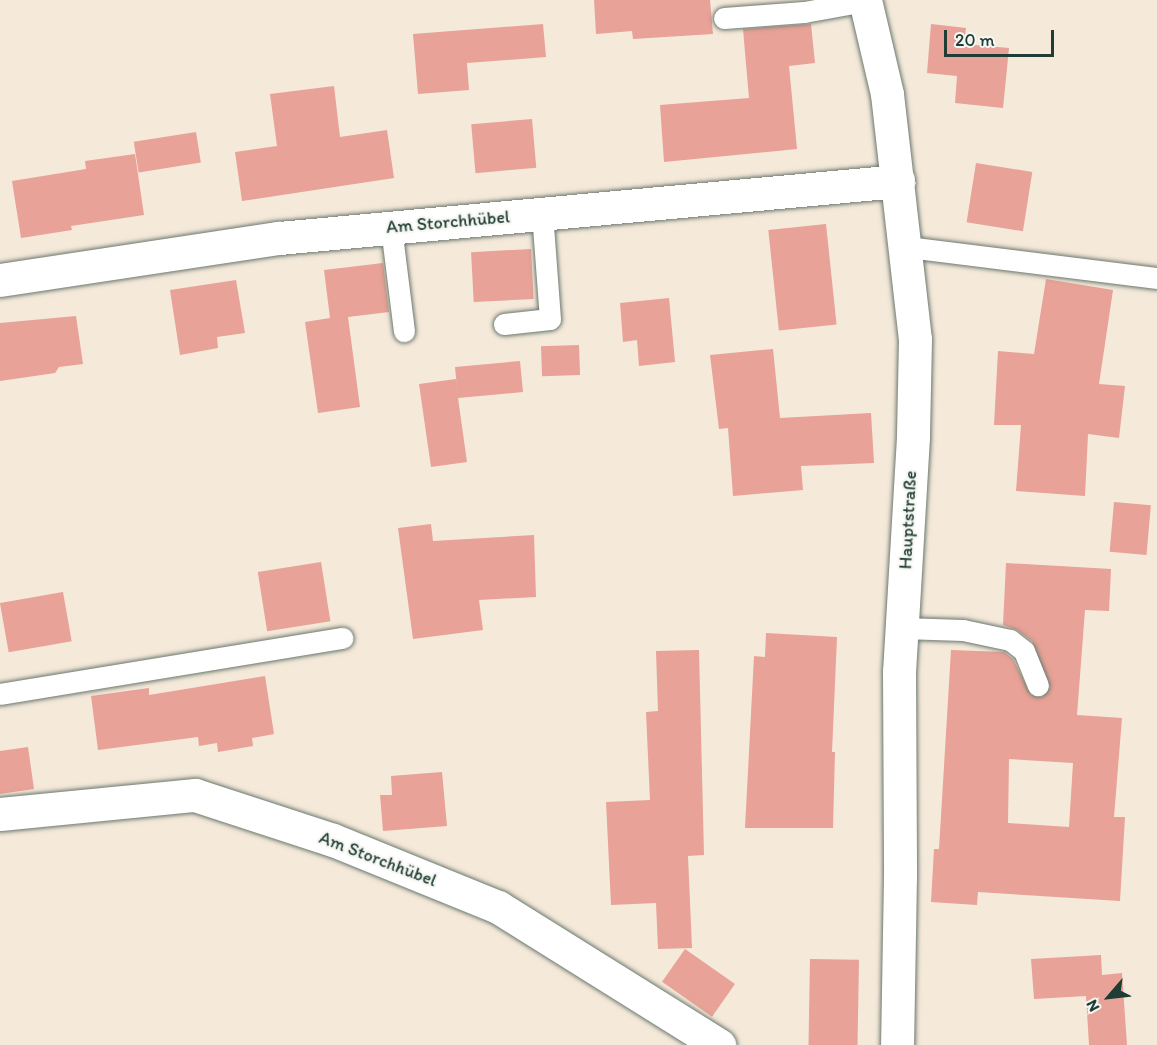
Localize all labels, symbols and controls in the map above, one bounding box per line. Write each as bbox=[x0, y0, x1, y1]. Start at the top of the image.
scale bar bbox=[947, 18, 1056, 56]
text: 20 m bbox=[955, 29, 995, 51]
street label: Am Storchhübel bbox=[385, 206, 511, 238]
street label: Hauptstraße bbox=[895, 470, 921, 570]
street label: Am Storchhübel bbox=[316, 827, 440, 891]
north arrow bbox=[1079, 967, 1139, 1027]
text: N bbox=[1082, 996, 1104, 1015]

